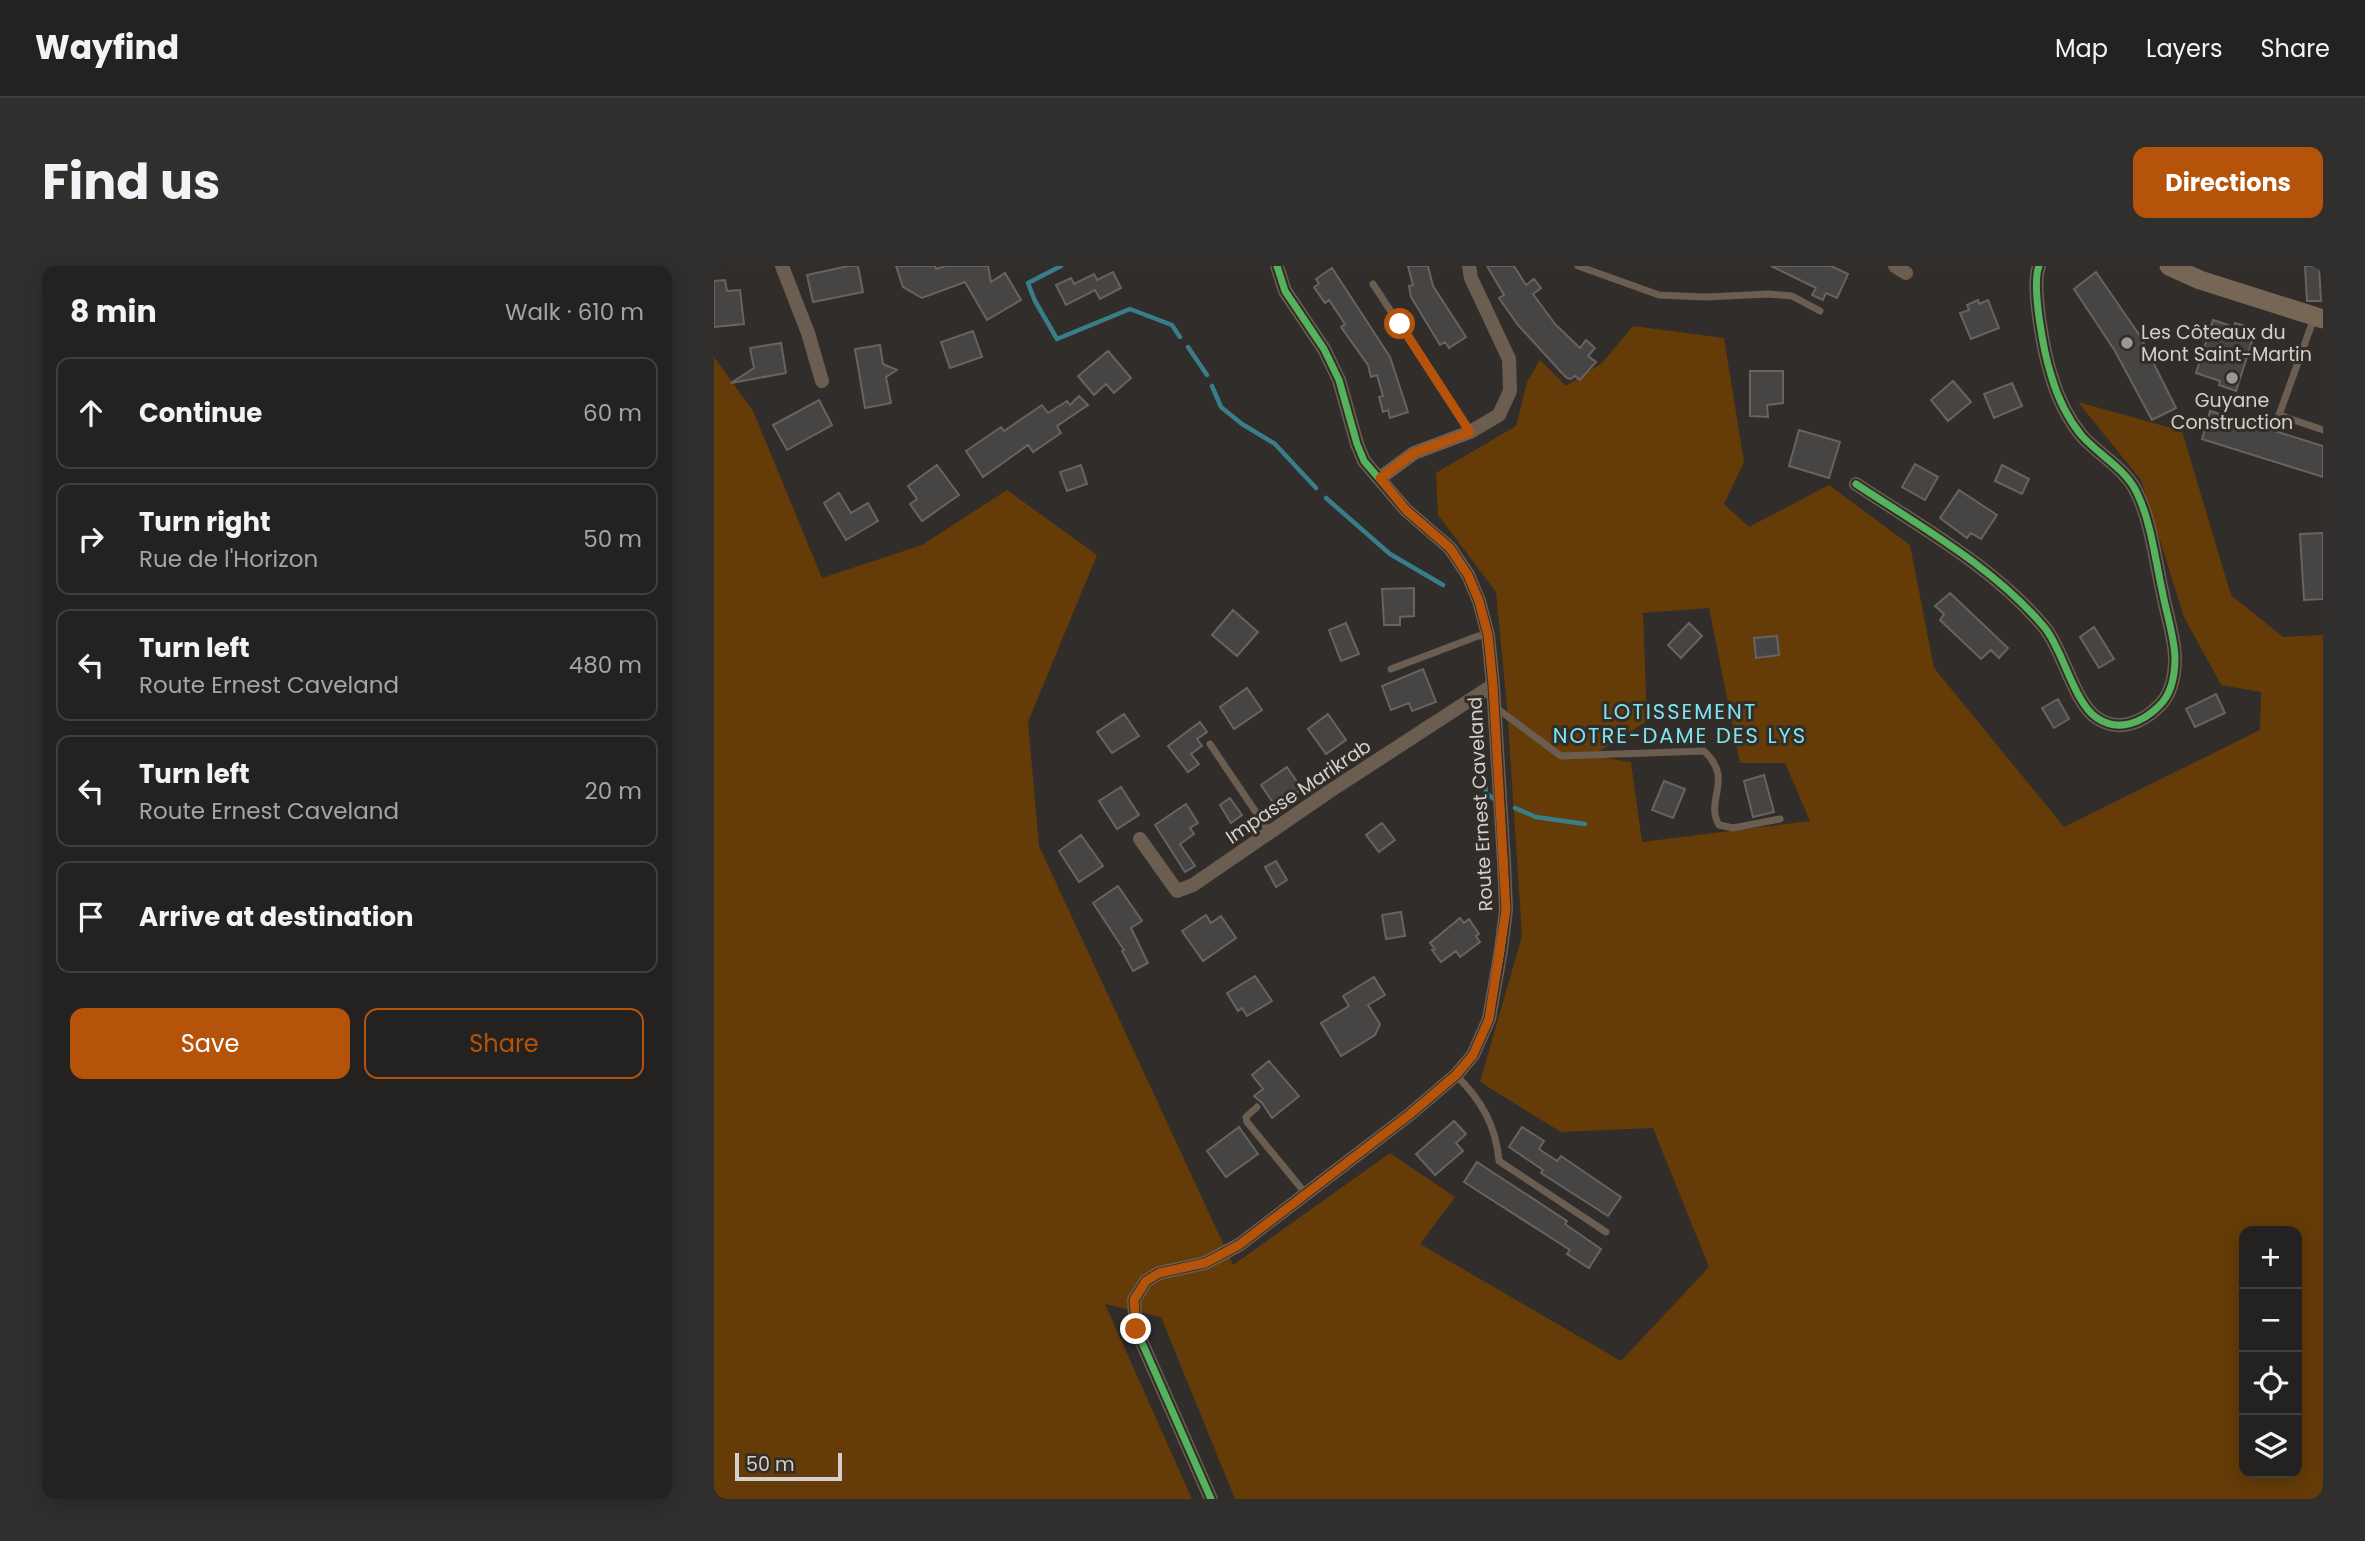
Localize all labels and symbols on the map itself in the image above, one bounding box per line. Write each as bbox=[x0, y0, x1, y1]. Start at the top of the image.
route start bbox=[1384, 308, 1415, 339]
place label: Les Côteaux du Mont Saint-Martin bbox=[2141, 319, 2312, 368]
marker: Les Côteaux du Mont Saint-Martin bbox=[2119, 335, 2135, 351]
marker: Guyane Construction bbox=[2224, 370, 2240, 386]
place label: Guyane Construction bbox=[2171, 387, 2293, 436]
street label: Route Ernest Caveland bbox=[1461, 696, 1500, 912]
district label: LOTISSEMENT NOTRE-DAME DES LYS bbox=[1553, 697, 1807, 750]
street label: Impasse Marikrab bbox=[1220, 733, 1376, 850]
route end bbox=[1120, 1313, 1151, 1344]
scale bar bbox=[735, 1450, 842, 1482]

